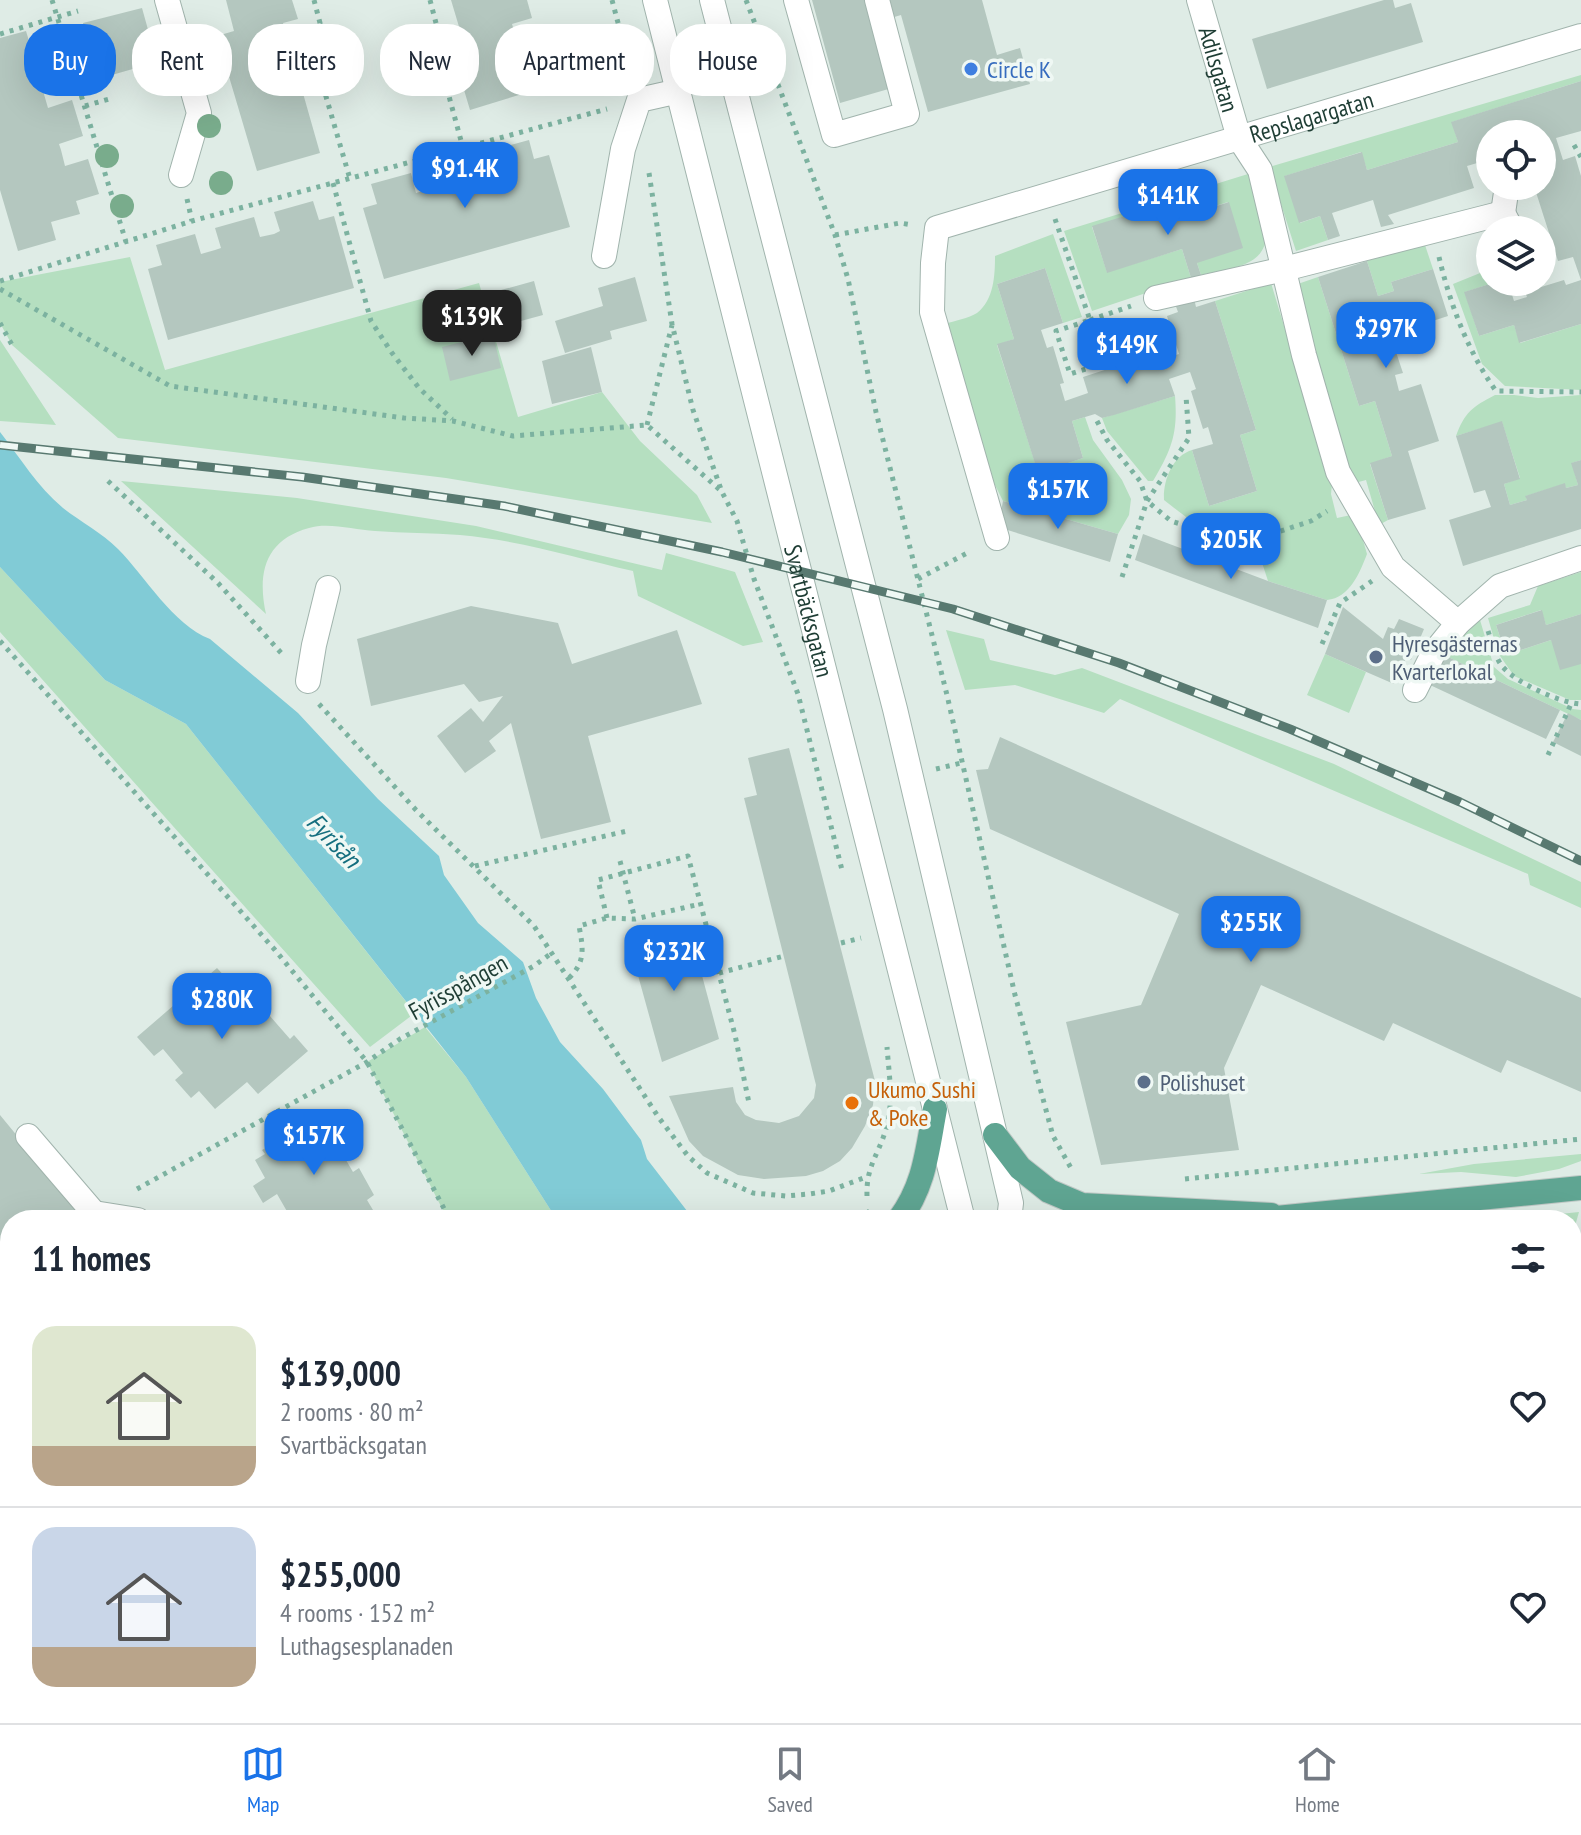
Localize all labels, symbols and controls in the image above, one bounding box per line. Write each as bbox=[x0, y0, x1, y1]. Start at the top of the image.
street label: Adilsgatan bbox=[1192, 23, 1246, 115]
chip: Buy bbox=[24, 24, 116, 96]
chip: Rent bbox=[132, 24, 232, 96]
chip: Filters bbox=[248, 24, 364, 96]
chip: New bbox=[380, 24, 479, 96]
chip: Apartment bbox=[495, 24, 654, 96]
chip: House bbox=[670, 24, 786, 96]
place label: Circle K bbox=[987, 54, 1051, 85]
marker: Circle K bbox=[962, 60, 980, 78]
street label: Repslagargatan bbox=[1246, 83, 1377, 149]
map controls bbox=[1476, 120, 1556, 296]
button: locate bbox=[1476, 120, 1556, 200]
pin: $91.4K bbox=[400, 142, 530, 210]
text: $91.4K bbox=[431, 151, 499, 184]
pin: $141K bbox=[1112, 169, 1224, 237]
text: $141K bbox=[1136, 178, 1200, 211]
button: layers bbox=[1476, 216, 1556, 296]
pin: $139K bbox=[416, 290, 528, 358]
text: $139K bbox=[440, 299, 504, 332]
pin: $297K bbox=[1330, 302, 1442, 370]
text: $297K bbox=[1354, 311, 1418, 344]
pin: $149K bbox=[1071, 318, 1183, 386]
text: $149K bbox=[1095, 327, 1159, 360]
pin: $157K bbox=[1002, 463, 1114, 531]
text: $157K bbox=[1026, 472, 1090, 505]
pin: $205K bbox=[1175, 513, 1287, 581]
text: $205K bbox=[1199, 522, 1263, 555]
street label: Svartbäcksgatan bbox=[778, 541, 841, 680]
place label: Hyresgästernas Kvarterlokal bbox=[1392, 628, 1518, 687]
marker: Hyresgästernas Kvarterlokal bbox=[1367, 648, 1385, 666]
water label: Fyrisån bbox=[300, 806, 369, 876]
pin: $255K bbox=[1195, 896, 1307, 964]
text: $255K bbox=[1219, 905, 1283, 938]
pin: $232K bbox=[618, 925, 730, 993]
text: $232K bbox=[642, 934, 706, 967]
street label: Fyrisspången bbox=[403, 947, 513, 1027]
pin: $280K bbox=[166, 973, 278, 1041]
text: $280K bbox=[190, 982, 254, 1015]
place label: Polishuset bbox=[1160, 1067, 1245, 1098]
marker: Polishuset bbox=[1135, 1073, 1153, 1091]
place label: Ukumo Sushi & Poke bbox=[868, 1074, 976, 1133]
marker: Ukumo Sushi & Poke bbox=[843, 1094, 861, 1112]
pin: $157K bbox=[258, 1109, 370, 1177]
text: $157K bbox=[282, 1118, 346, 1151]
text: 11 homes bbox=[32, 1236, 151, 1280]
icon: filters bbox=[1506, 1236, 1550, 1280]
text: $139,000 bbox=[280, 1351, 401, 1395]
icon: home bbox=[96, 1358, 192, 1454]
icon: heart bbox=[1506, 1384, 1550, 1428]
text: 2 rooms · 80 m² bbox=[280, 1395, 424, 1428]
text: Svartbäcksgatan bbox=[280, 1428, 427, 1461]
text: $255,000 bbox=[280, 1552, 401, 1596]
icon: home bbox=[96, 1559, 192, 1655]
icon: heart bbox=[1506, 1585, 1550, 1629]
text: 4 rooms · 152 m² bbox=[280, 1596, 435, 1629]
text: Luthagsesplanaden bbox=[280, 1629, 453, 1662]
tab: Map bbox=[241, 1742, 285, 1818]
tab: Saved bbox=[767, 1742, 813, 1818]
tab: Home bbox=[1295, 1742, 1340, 1818]

